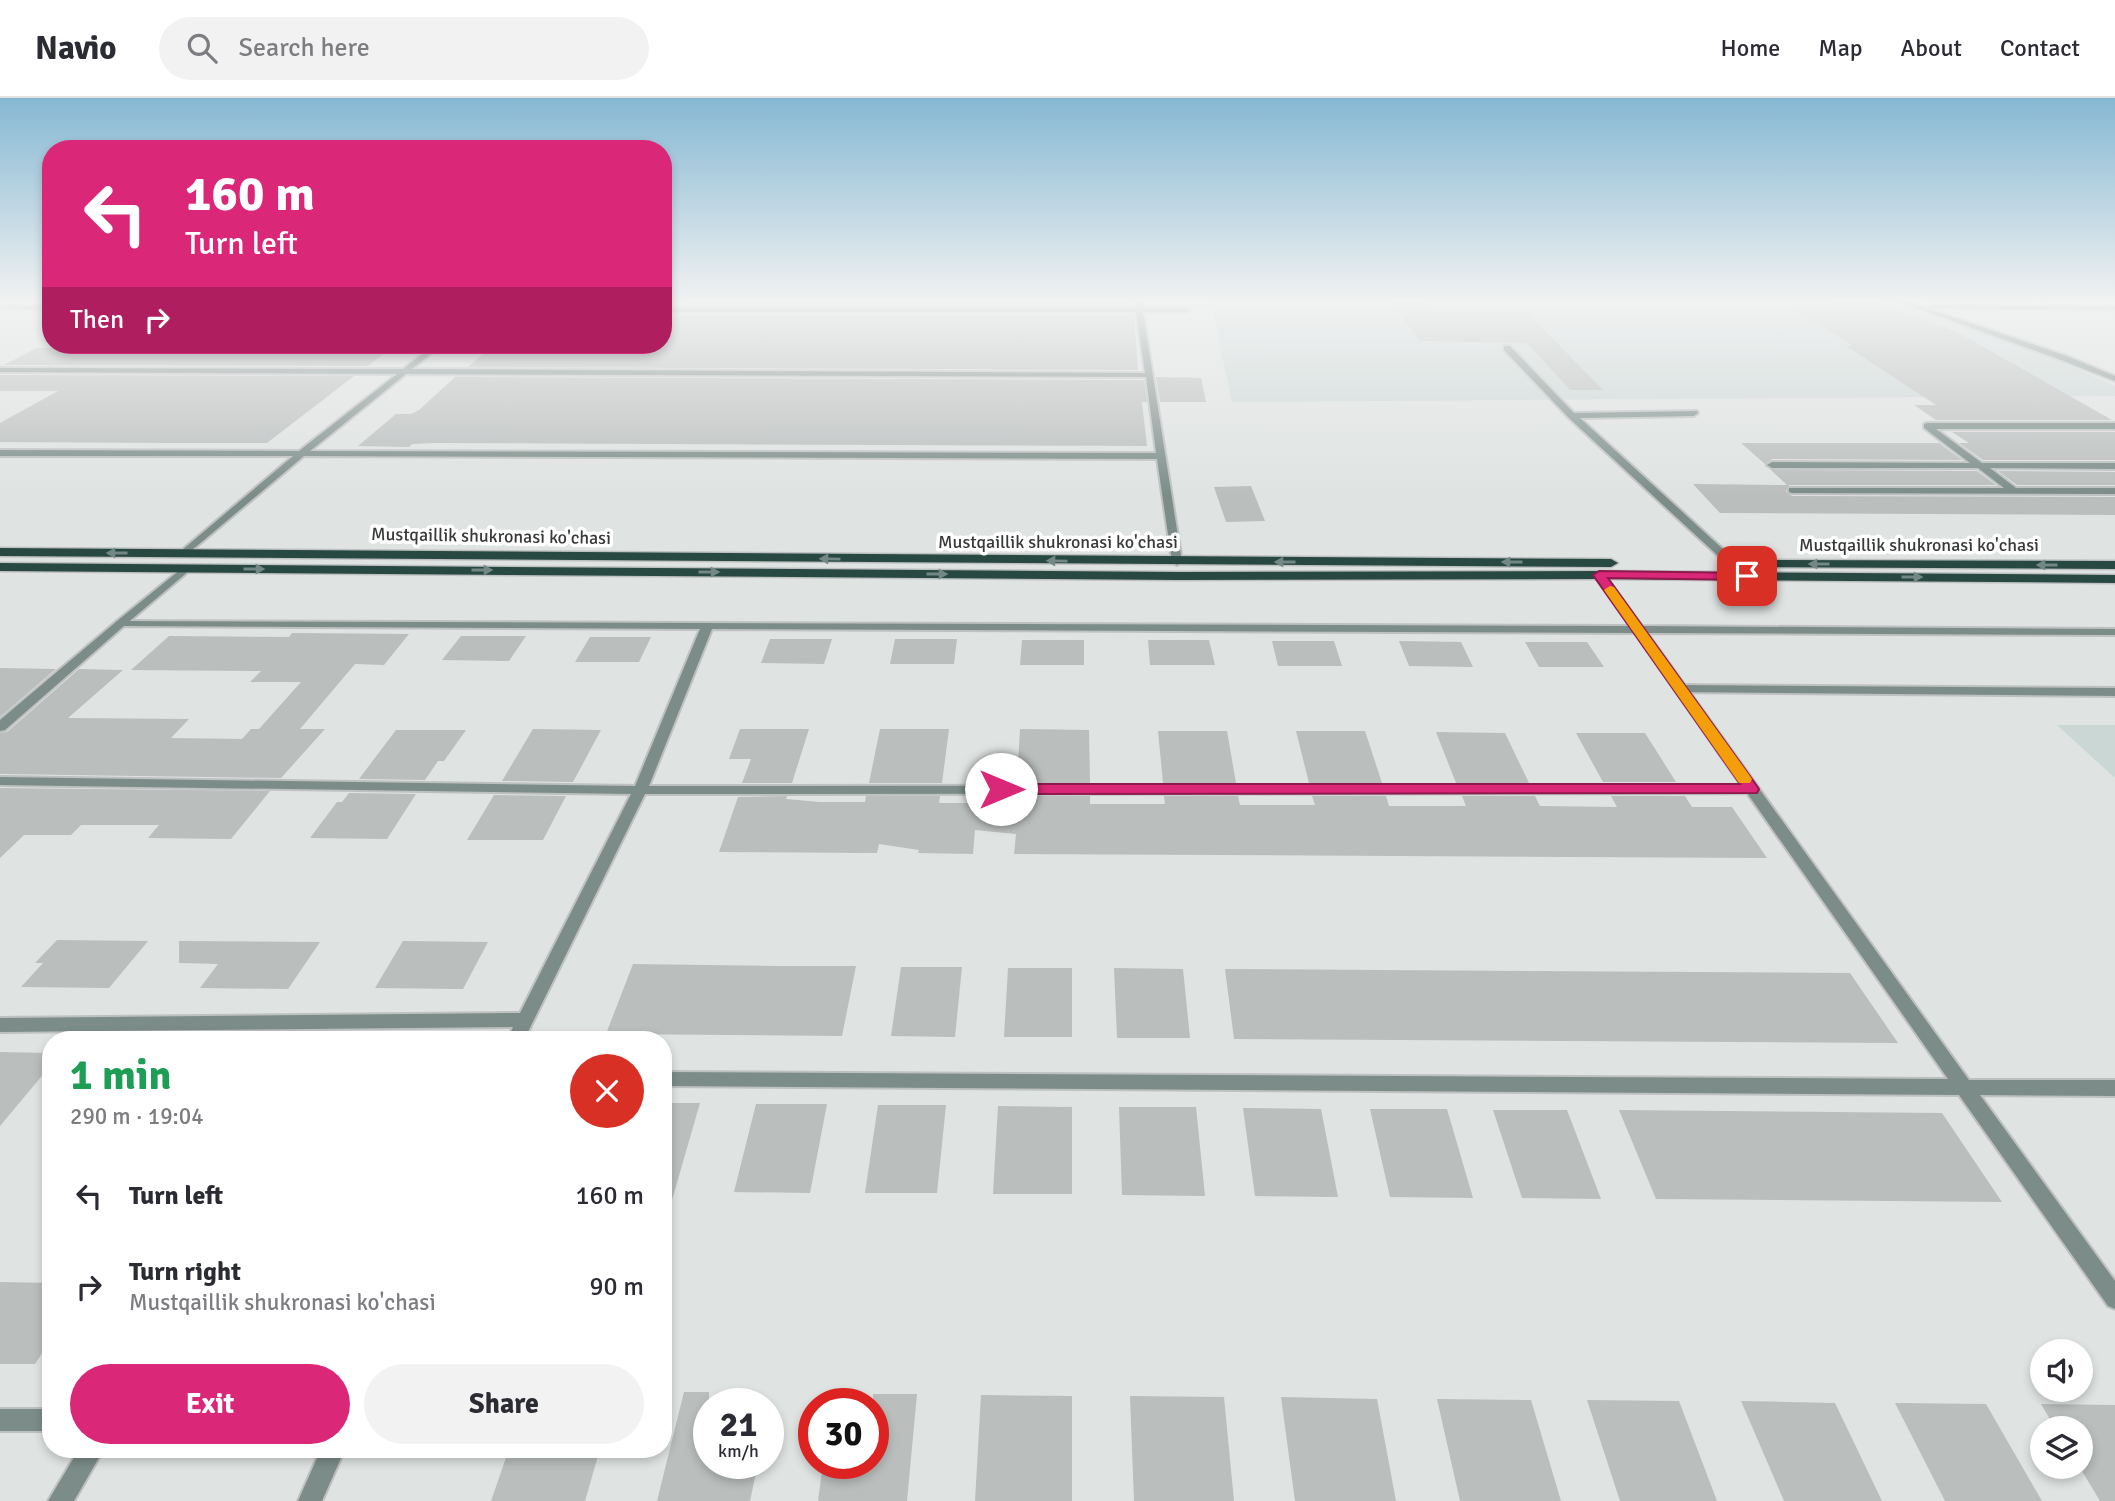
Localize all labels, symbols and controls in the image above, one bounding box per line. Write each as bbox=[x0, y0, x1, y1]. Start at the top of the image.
search box bbox=[159, 17, 649, 80]
text: Navio bbox=[35, 28, 117, 69]
icon: search bbox=[183, 29, 221, 67]
text: Search here bbox=[239, 32, 370, 64]
text: Home bbox=[1720, 33, 1780, 63]
text: Map bbox=[1818, 33, 1863, 63]
text: About bbox=[1901, 33, 1962, 63]
text: Contact bbox=[2000, 33, 2080, 63]
text: 160 m bbox=[185, 164, 315, 224]
icon: left bbox=[70, 168, 161, 259]
text: Turn left bbox=[185, 224, 298, 263]
icon: right bbox=[138, 301, 176, 339]
text: Then bbox=[70, 304, 124, 336]
street label: Mustqaillik shukronasi ko'chasi bbox=[371, 523, 611, 549]
street label: Mustqaillik shukronasi ko'chasi bbox=[938, 531, 1178, 553]
street label: Mustqaillik shukronasi ko'chasi bbox=[1799, 534, 2039, 556]
pin bbox=[1717, 546, 1777, 606]
one-way arrow bbox=[105, 547, 127, 559]
one-way arrow bbox=[818, 553, 840, 565]
one-way arrow bbox=[1046, 555, 1068, 567]
one-way arrow bbox=[1273, 556, 1295, 568]
one-way arrow bbox=[1501, 556, 1523, 568]
icon: arrive bbox=[1728, 557, 1766, 595]
one-way arrow bbox=[1808, 558, 1830, 570]
one-way arrow bbox=[2036, 559, 2058, 571]
one-way arrow bbox=[243, 563, 265, 575]
one-way arrow bbox=[471, 565, 493, 576]
one-way arrow bbox=[698, 566, 720, 578]
one-way arrow bbox=[926, 568, 948, 580]
one-way arrow bbox=[1901, 571, 1923, 583]
position arrow bbox=[964, 752, 1038, 826]
text: 1 min bbox=[70, 1050, 171, 1101]
button: close bbox=[570, 1054, 644, 1128]
text: 290 m · 19:04 bbox=[70, 1102, 204, 1131]
icon: left bbox=[70, 1177, 108, 1215]
text: Turn left bbox=[129, 1180, 223, 1212]
text: 160 m bbox=[575, 1180, 644, 1212]
text: Turn right bbox=[129, 1256, 241, 1288]
icon: right bbox=[70, 1268, 108, 1306]
text: 90 m bbox=[589, 1271, 644, 1303]
text: Mustqaillik shukronasi ko'chasi bbox=[129, 1288, 436, 1317]
map controls bbox=[2030, 1339, 2093, 1479]
button: sound bbox=[2030, 1339, 2093, 1402]
button: Exit bbox=[70, 1364, 350, 1444]
button: Share bbox=[364, 1364, 644, 1444]
speed limit sign: 30 bbox=[798, 1388, 889, 1479]
text: 21 bbox=[720, 1403, 757, 1446]
button: layers bbox=[2030, 1416, 2093, 1479]
text: km/h bbox=[718, 1440, 759, 1462]

